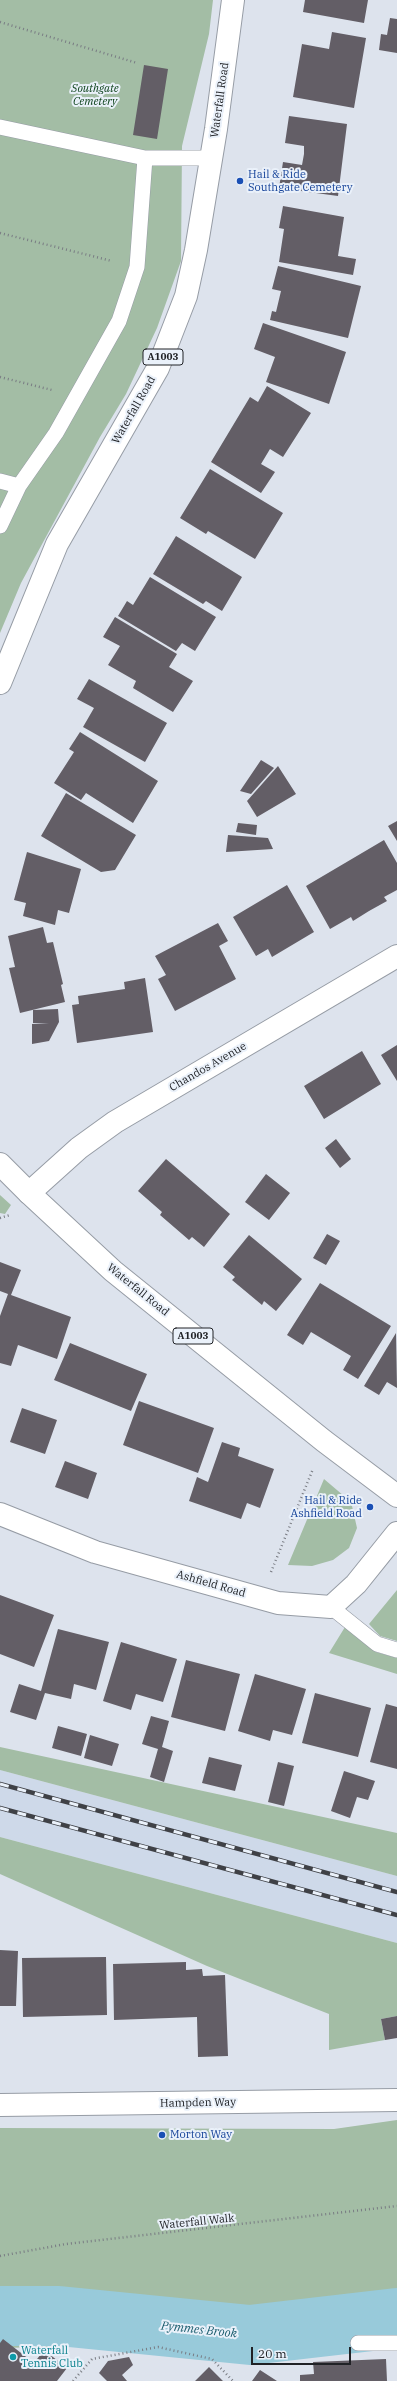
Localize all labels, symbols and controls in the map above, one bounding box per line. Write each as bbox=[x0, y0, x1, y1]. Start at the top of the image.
street label: Waterfall Road bbox=[208, 62, 232, 138]
park label: Southgate Cemetery bbox=[71, 82, 119, 108]
place label: Hail & Ride Southgate Cemetery bbox=[248, 168, 353, 194]
marker: Hail & Ride Southgate Cemetery bbox=[235, 176, 245, 186]
road number: A1003 bbox=[143, 349, 183, 365]
street label: Waterfall Road bbox=[109, 374, 159, 446]
street label: Chandos Avenue bbox=[167, 1040, 249, 1094]
street label: Waterfall Road bbox=[104, 1261, 172, 1319]
road number: A1003 bbox=[173, 1328, 213, 1344]
place label: Hail & Ride Ashfield Road bbox=[291, 1494, 362, 1520]
marker: Hail & Ride Ashfield Road bbox=[365, 1502, 375, 1512]
street label: Ashfield Road bbox=[175, 1568, 247, 1600]
street label: Hampden Way bbox=[160, 2096, 236, 2110]
place label: Morton Way bbox=[170, 2128, 232, 2142]
marker: Morton Way bbox=[157, 2130, 167, 2140]
street label: Waterfall Walk bbox=[159, 2211, 235, 2233]
water label: Pymmes Brook bbox=[160, 2319, 238, 2341]
scale bar bbox=[253, 2339, 353, 2365]
place label: Waterfall Tennis Club bbox=[21, 2344, 83, 2370]
text: 20 m bbox=[258, 2346, 287, 2361]
marker: Waterfall Tennis Club bbox=[8, 2352, 18, 2362]

